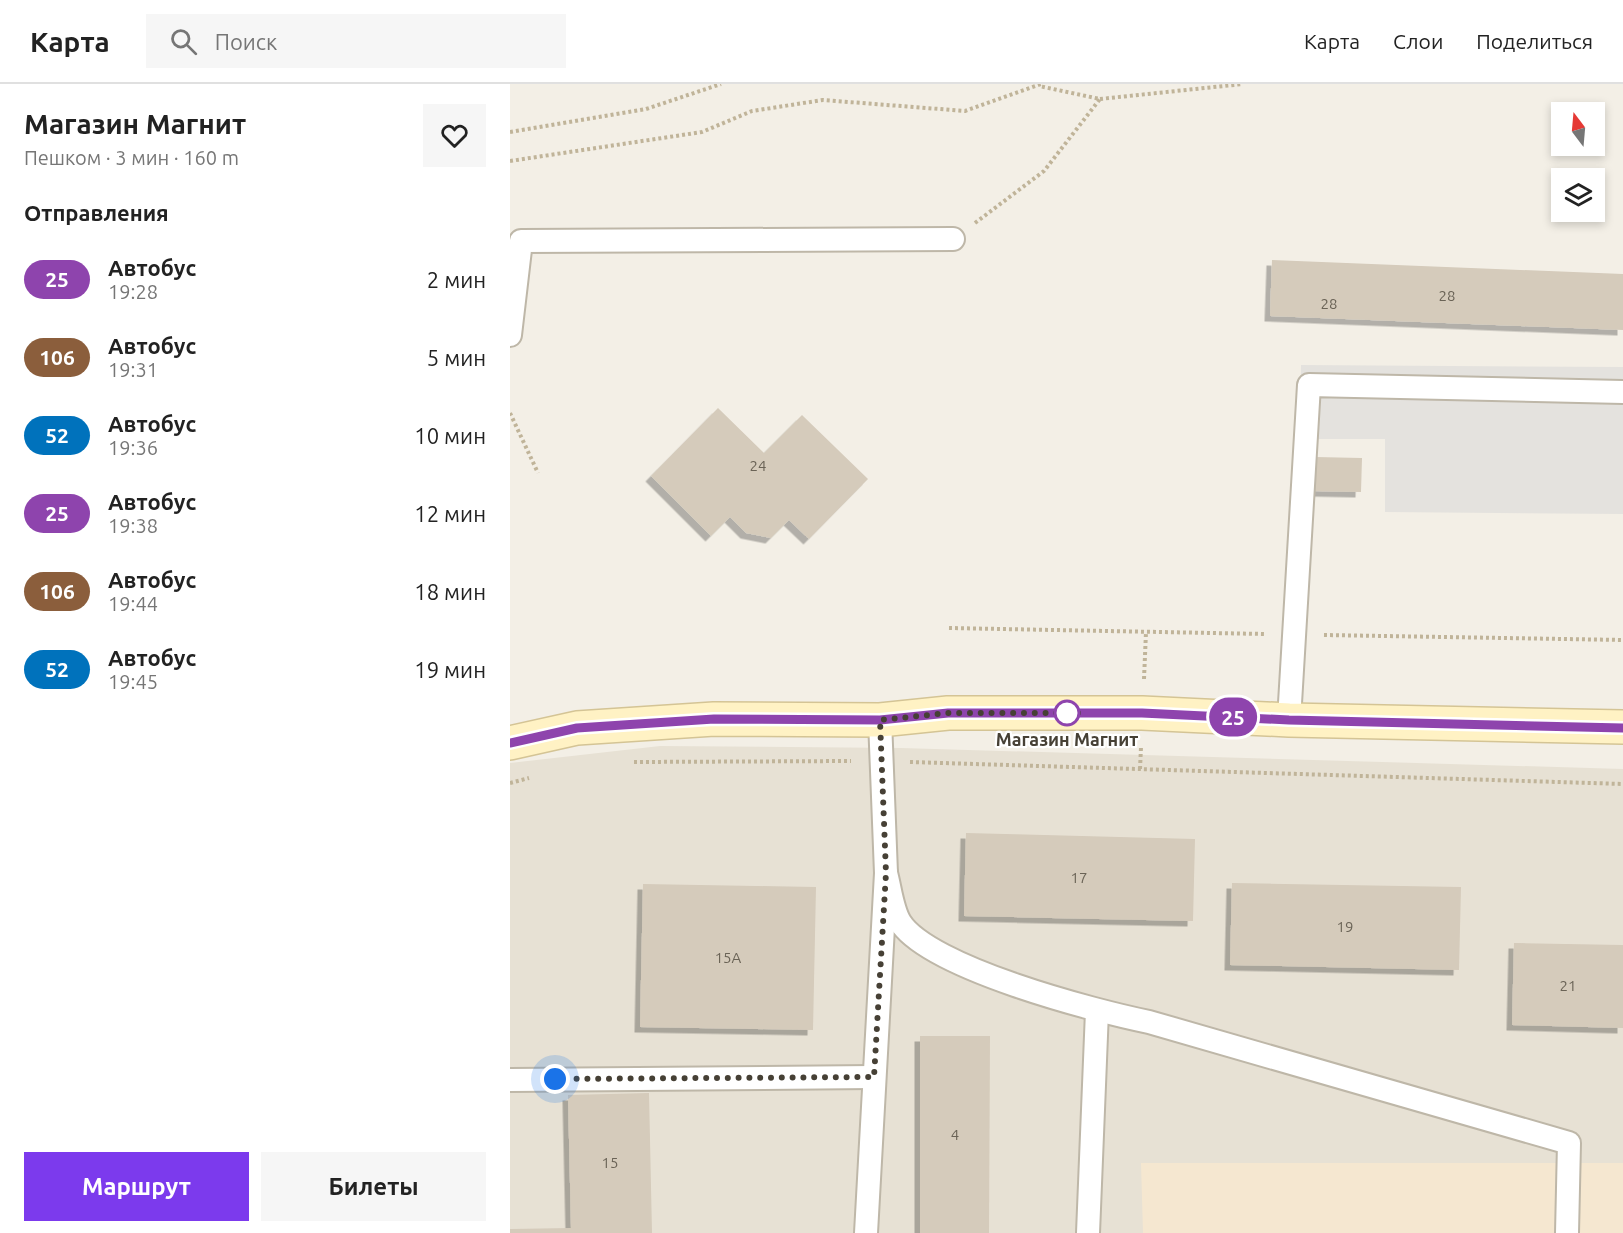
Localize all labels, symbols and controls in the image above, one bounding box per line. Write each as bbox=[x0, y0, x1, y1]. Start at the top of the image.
search box bbox=[146, 14, 566, 68]
icon: search bbox=[167, 25, 200, 58]
text: Карта bbox=[30, 26, 110, 57]
text: Поиск bbox=[215, 29, 277, 54]
text: Карта bbox=[1304, 29, 1360, 53]
text: Слои bbox=[1393, 29, 1443, 53]
text: Поделиться bbox=[1476, 29, 1593, 53]
north arrow bbox=[1551, 102, 1605, 156]
map controls bbox=[1551, 102, 1605, 222]
button: heart bbox=[423, 104, 486, 167]
text: Магазин Магнит bbox=[24, 108, 246, 139]
text: Пешком · 3 мин · 160 m bbox=[24, 146, 239, 169]
button: layers bbox=[1551, 168, 1605, 222]
text: Отправления bbox=[24, 200, 169, 225]
text: Автобус bbox=[108, 255, 196, 280]
text: 25 bbox=[45, 267, 69, 291]
text: 2 мин bbox=[427, 267, 486, 292]
text: 19:28 bbox=[108, 280, 158, 303]
house number: 28 bbox=[1439, 287, 1455, 304]
house number: 28 bbox=[1321, 295, 1337, 312]
text: Автобус bbox=[108, 333, 196, 358]
text: 106 bbox=[39, 345, 75, 369]
text: 5 мин bbox=[427, 345, 486, 370]
text: 19:31 bbox=[108, 358, 158, 381]
text: Автобус bbox=[108, 411, 196, 436]
text: 52 bbox=[45, 423, 69, 447]
text: 10 мин bbox=[414, 423, 486, 448]
text: 19:36 bbox=[108, 436, 158, 459]
house number: 24 bbox=[750, 457, 766, 474]
text: Автобус bbox=[108, 489, 196, 514]
text: 25 bbox=[45, 501, 69, 525]
text: 12 мин bbox=[414, 501, 486, 526]
text: 19:38 bbox=[108, 514, 158, 537]
text: Автобус bbox=[108, 567, 196, 592]
text: 106 bbox=[39, 579, 75, 603]
text: 18 мин bbox=[414, 579, 486, 604]
text: 19:44 bbox=[108, 592, 158, 615]
text: Автобус bbox=[108, 645, 196, 670]
text: 52 bbox=[45, 657, 69, 681]
text: 19 мин bbox=[414, 657, 486, 682]
text: 19:45 bbox=[108, 670, 158, 693]
line badge: 25 bbox=[1206, 698, 1260, 736]
marker: Магазин Магнит bbox=[1054, 700, 1080, 726]
text: 25 bbox=[1221, 705, 1245, 729]
place label: Магазин Магнит bbox=[996, 729, 1138, 749]
house number: 17 bbox=[1071, 869, 1087, 886]
house number: 19 bbox=[1337, 918, 1353, 935]
house number: 15А bbox=[715, 949, 742, 966]
house number: 21 bbox=[1560, 977, 1576, 994]
your location bbox=[540, 1064, 570, 1094]
house number: 4 bbox=[951, 1126, 959, 1143]
button: Маршрут bbox=[24, 1152, 249, 1221]
button: Билеты bbox=[261, 1152, 486, 1221]
house number: 15 bbox=[602, 1154, 618, 1171]

